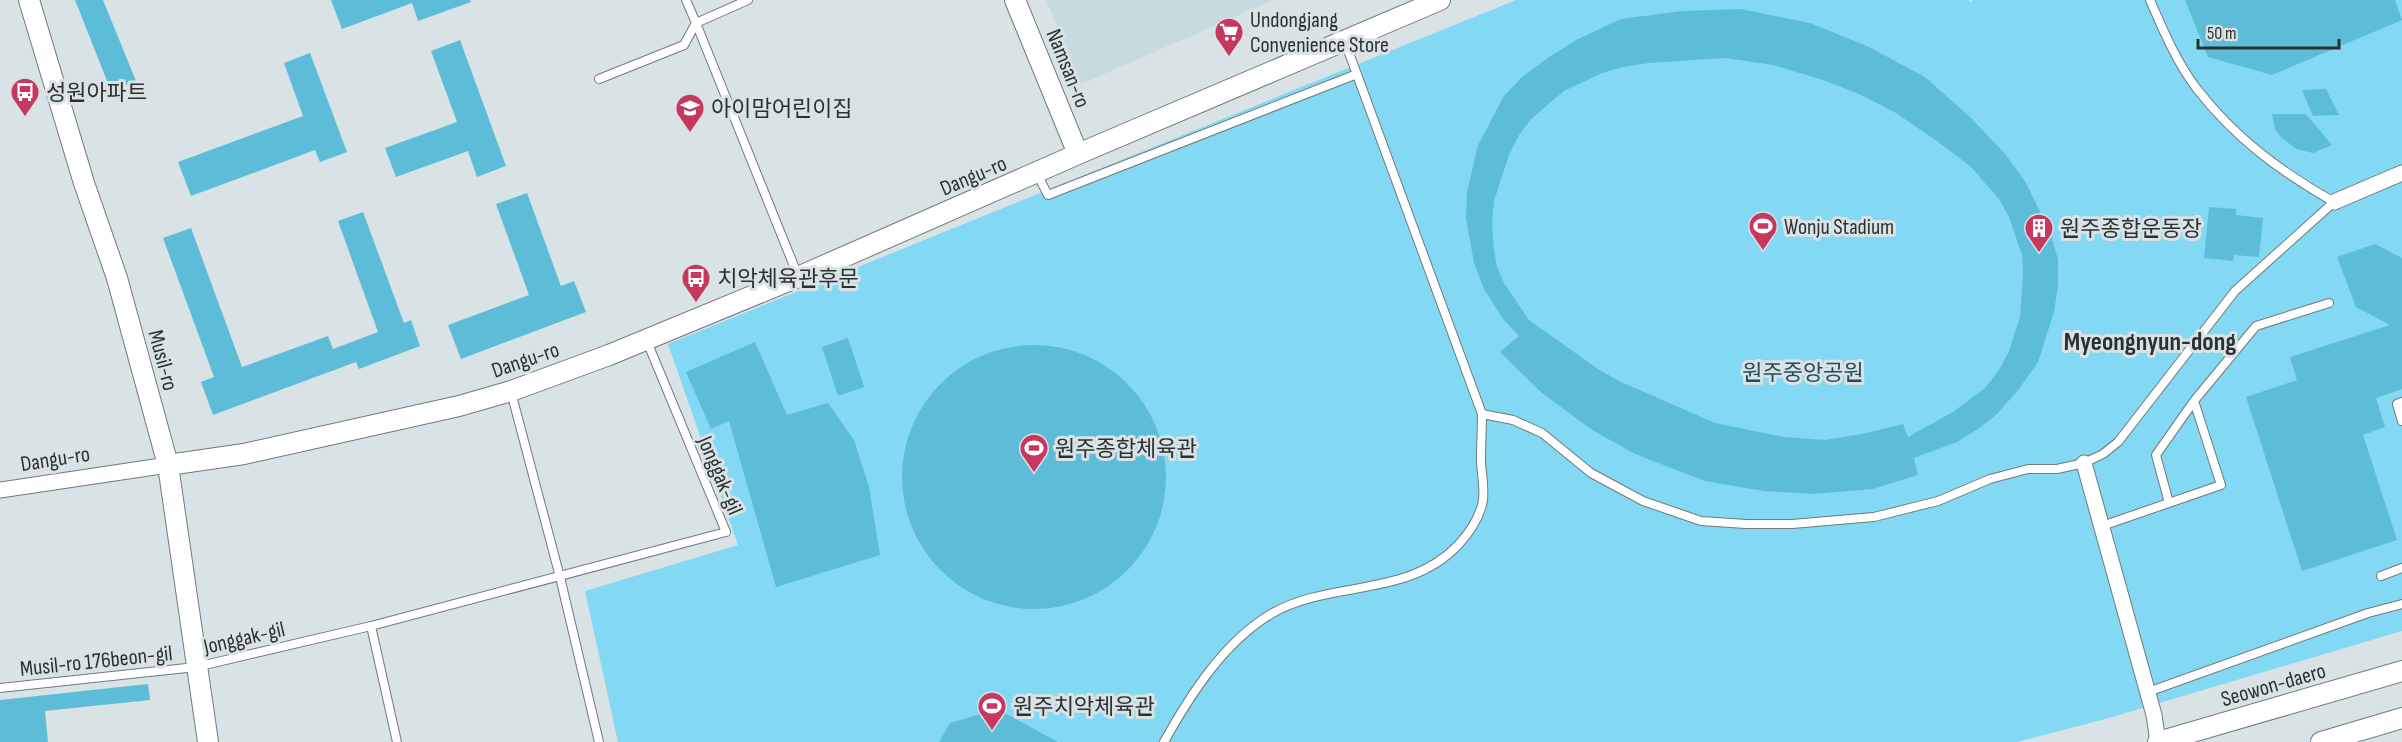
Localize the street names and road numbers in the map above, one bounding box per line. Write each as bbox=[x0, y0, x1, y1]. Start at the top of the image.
street label: Namsan-ro bbox=[1040, 25, 1096, 112]
street label: Dangu-ro bbox=[936, 150, 1011, 202]
street label: Musil-ro bbox=[142, 327, 184, 394]
street label: Dangu-ro bbox=[488, 336, 563, 385]
street label: Jonggak-gil bbox=[691, 431, 748, 519]
street label: Dangu-ro bbox=[19, 441, 92, 478]
street label: Jonggak-gil bbox=[200, 616, 288, 661]
street label: Musil-ro 176beon-gil bbox=[19, 640, 174, 683]
street label: Seowon-daero bbox=[2218, 658, 2329, 713]

